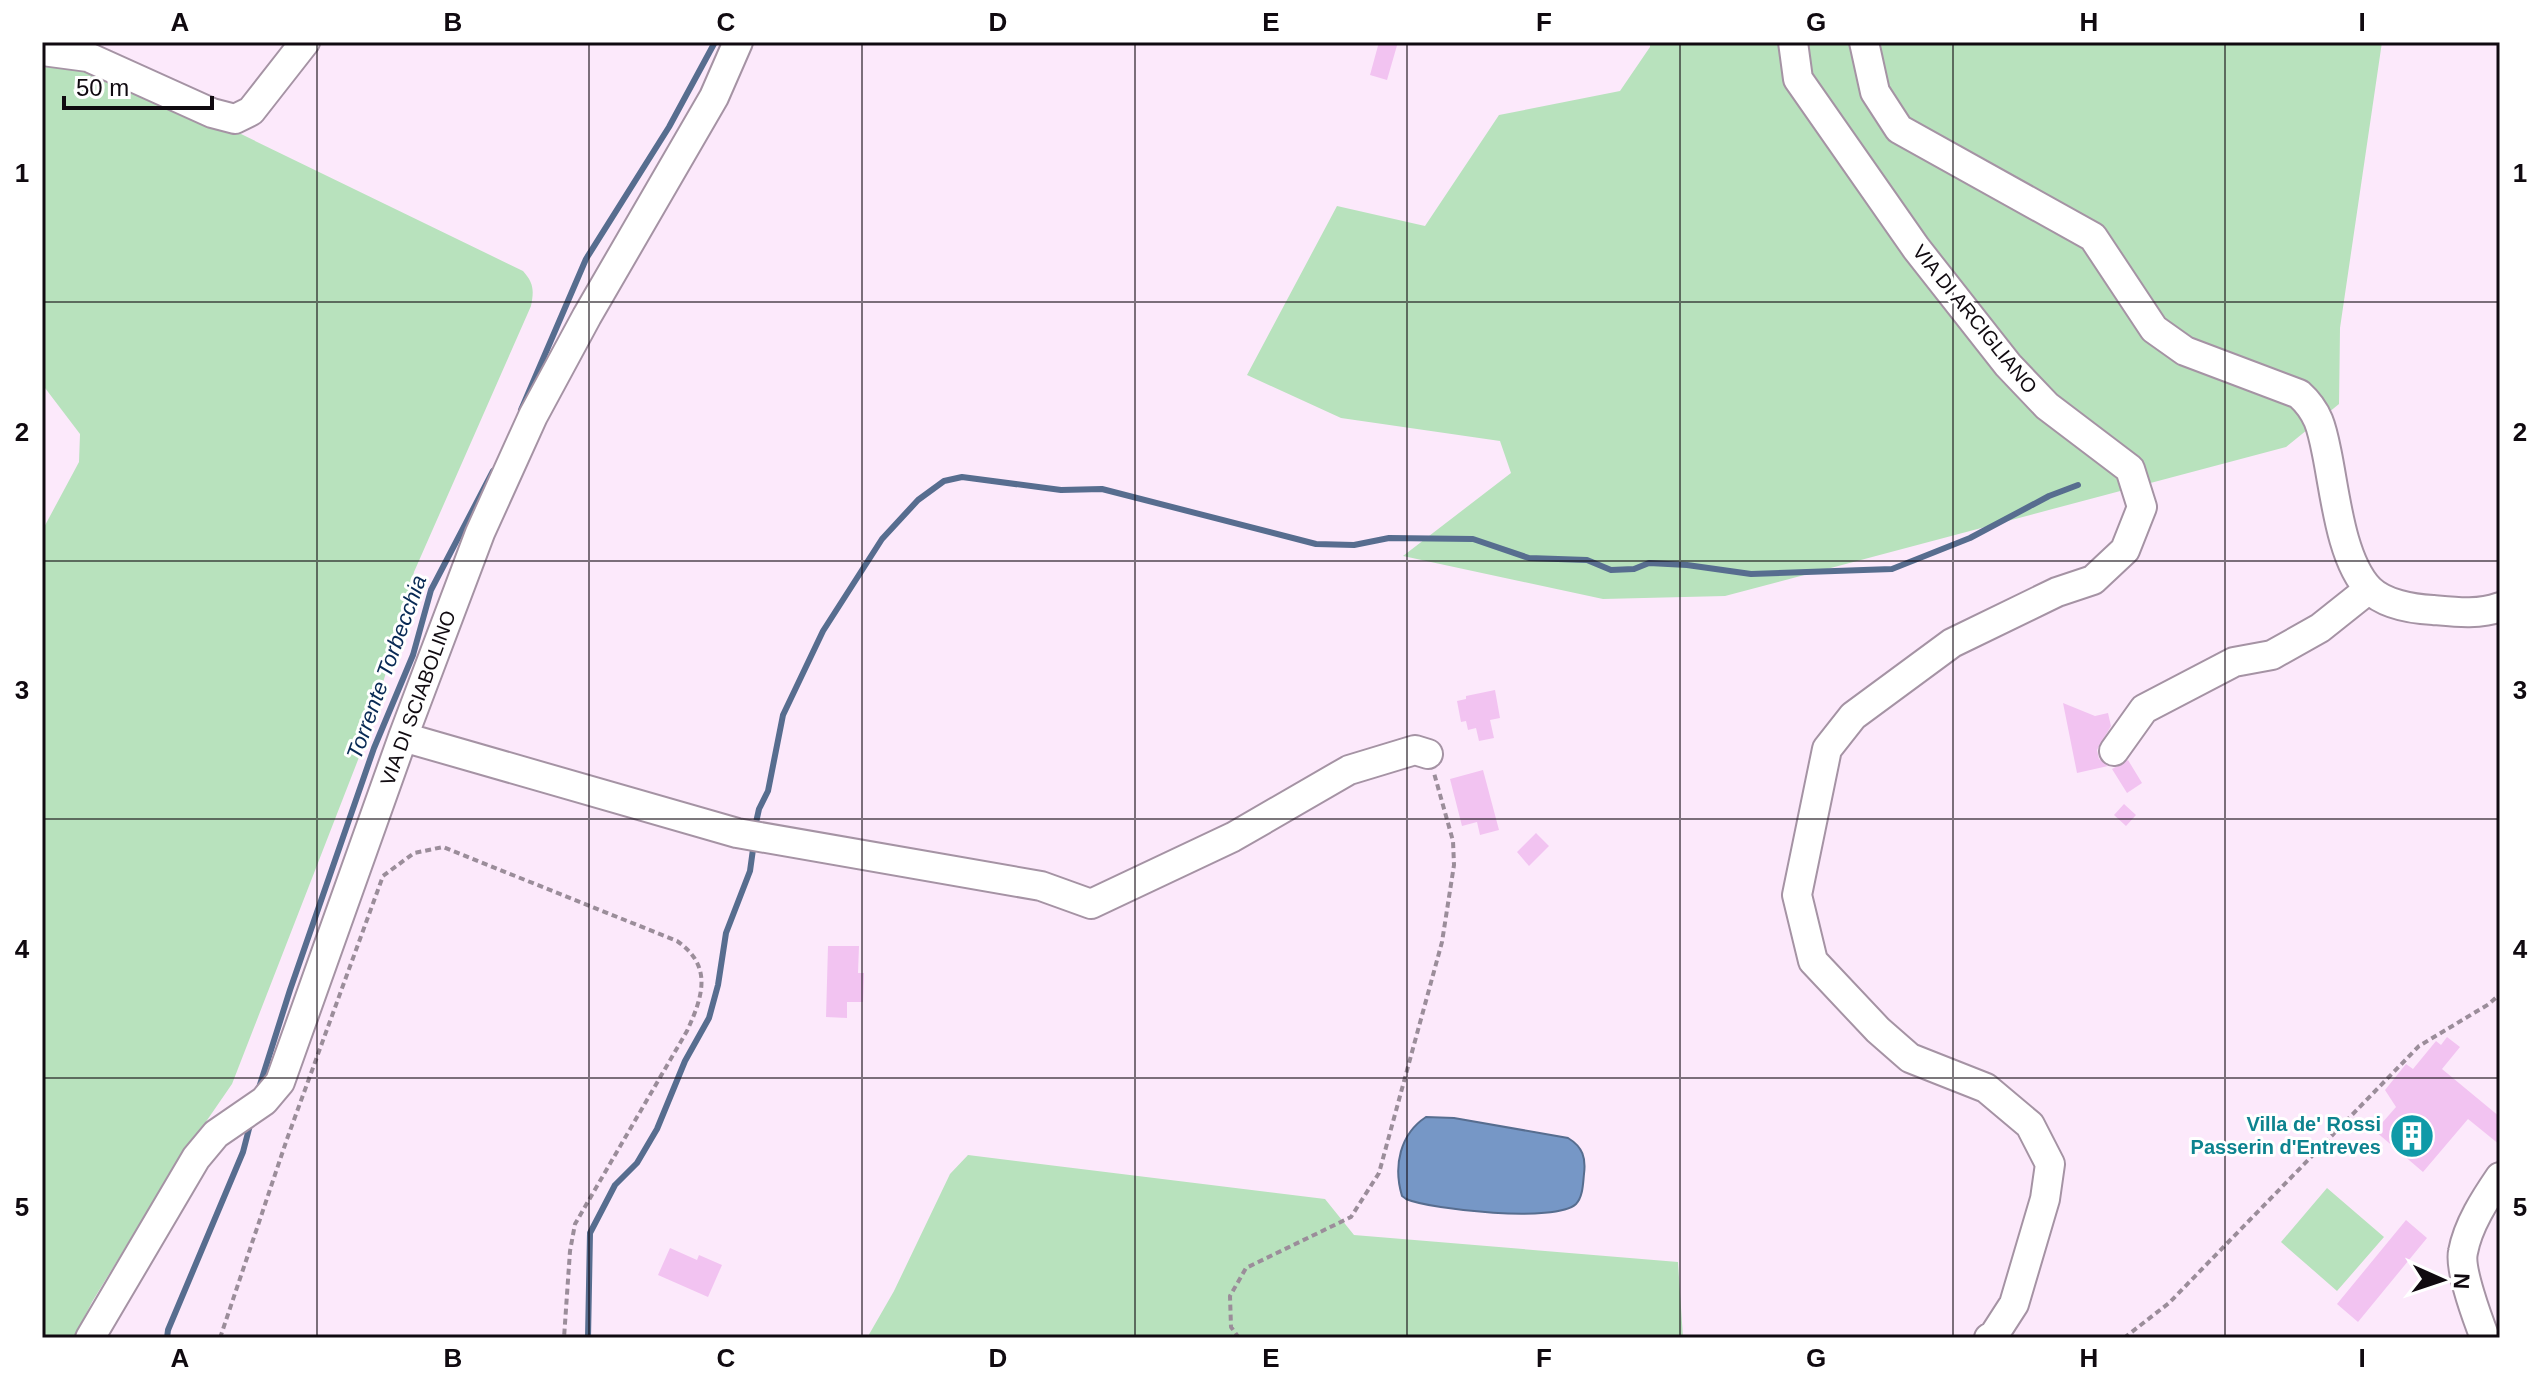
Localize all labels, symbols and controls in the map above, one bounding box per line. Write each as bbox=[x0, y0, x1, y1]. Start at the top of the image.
text: A bbox=[171, 7, 190, 37]
text: B bbox=[444, 7, 462, 37]
text: C bbox=[717, 7, 736, 37]
text: D bbox=[989, 7, 1007, 37]
text: E bbox=[1262, 7, 1280, 37]
text: F bbox=[1536, 7, 1552, 37]
text: G bbox=[1806, 7, 1826, 37]
text: H bbox=[2080, 7, 2098, 37]
text: I bbox=[2358, 7, 2366, 37]
scale bar bbox=[64, 60, 212, 110]
text: 50 m bbox=[76, 74, 129, 101]
text: 1 bbox=[15, 158, 29, 188]
text: 1 bbox=[2513, 158, 2527, 188]
street label: VIA DI ARCIGLIANO bbox=[1908, 240, 2042, 398]
text: 2 bbox=[15, 417, 29, 447]
text: 2 bbox=[2513, 417, 2527, 447]
water label: Torrente Torbecchia bbox=[342, 572, 431, 763]
street label: VIA DI SCIABOLINO bbox=[376, 608, 460, 788]
text: 3 bbox=[15, 675, 29, 705]
text: 3 bbox=[2513, 675, 2527, 705]
text: 4 bbox=[15, 934, 30, 964]
text: 4 bbox=[2513, 934, 2528, 964]
building icon: Villa de' Rossi Passerin d'Entreves bbox=[2388, 1112, 2436, 1160]
place label: Villa de' Rossi Passerin d'Entreves bbox=[2191, 1113, 2381, 1158]
text: 5 bbox=[15, 1192, 29, 1222]
text: 5 bbox=[2513, 1192, 2527, 1222]
north arrow bbox=[2402, 1240, 2482, 1320]
text: N bbox=[2449, 1272, 2474, 1290]
text: A bbox=[171, 1343, 190, 1373]
text: B bbox=[444, 1343, 462, 1373]
text: C bbox=[717, 1343, 736, 1373]
text: D bbox=[989, 1343, 1007, 1373]
text: E bbox=[1262, 1343, 1280, 1373]
text: F bbox=[1536, 1343, 1552, 1373]
text: G bbox=[1806, 1343, 1826, 1373]
text: H bbox=[2080, 1343, 2098, 1373]
text: I bbox=[2358, 1343, 2366, 1373]

